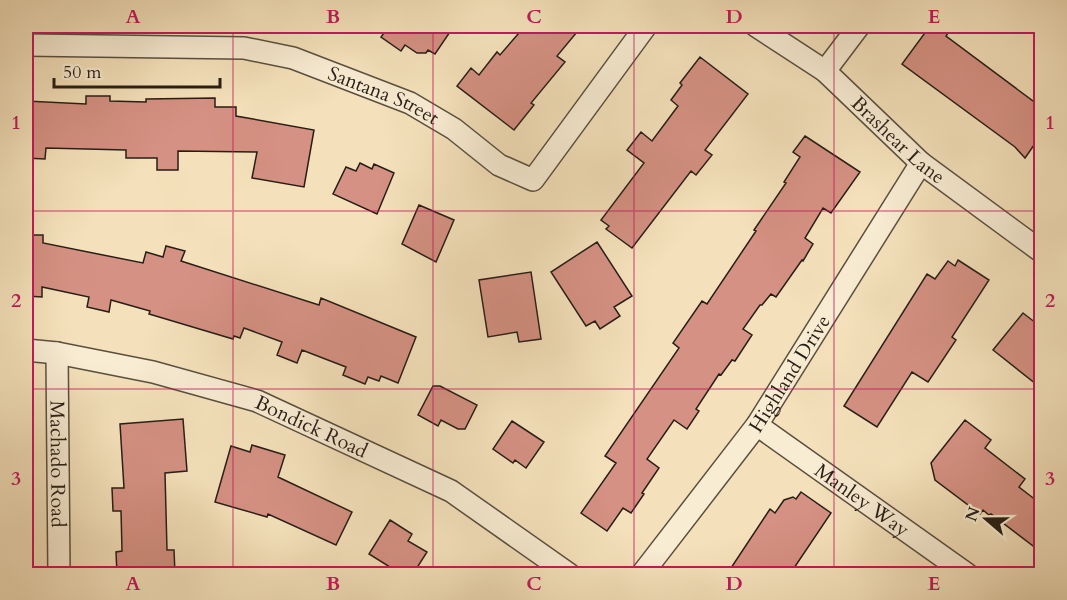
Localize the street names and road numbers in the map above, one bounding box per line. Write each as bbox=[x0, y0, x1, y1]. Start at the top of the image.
street label: Santana Street bbox=[324, 59, 445, 131]
street label: Brashear Lane bbox=[845, 90, 951, 190]
street label: Highland Drive bbox=[742, 309, 836, 437]
street label: Bondick Road bbox=[251, 389, 372, 464]
street label: Machado Road bbox=[44, 400, 72, 528]
street label: Manley Way bbox=[809, 457, 915, 543]

